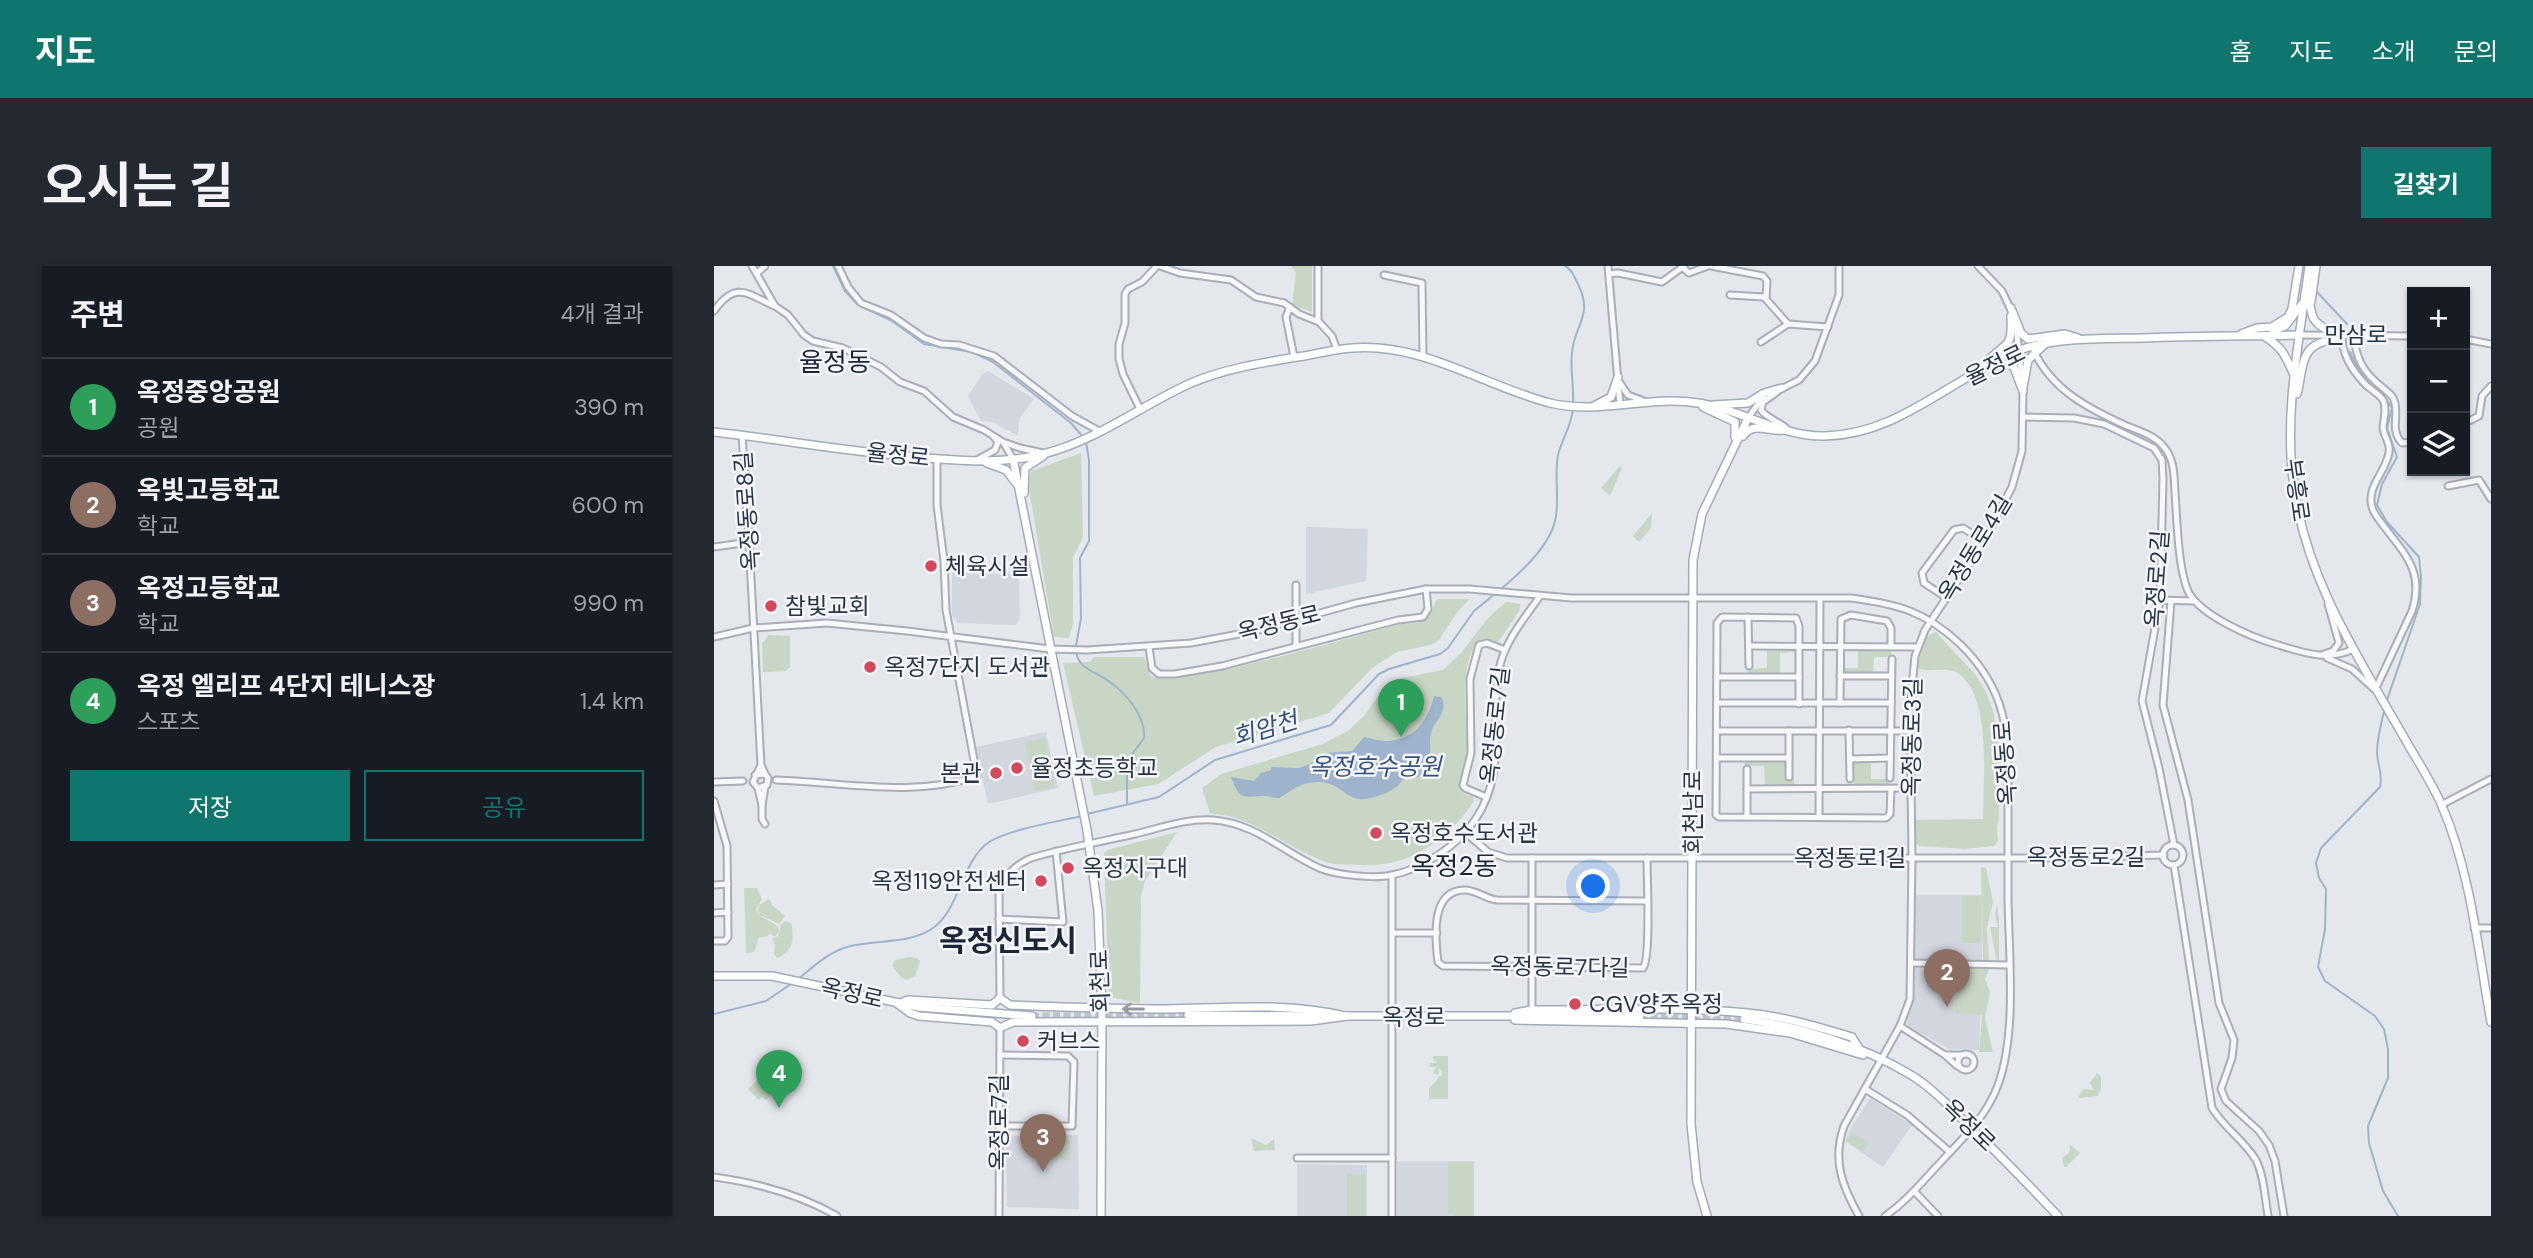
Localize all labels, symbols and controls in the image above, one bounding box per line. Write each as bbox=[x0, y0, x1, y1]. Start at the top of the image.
text: 지도 bbox=[35, 30, 96, 73]
text: 홈 bbox=[2229, 36, 2251, 67]
text: 지도 bbox=[2289, 36, 2334, 67]
text: 소개 bbox=[2372, 36, 2416, 67]
text: 문의 bbox=[2454, 36, 2498, 67]
button: 길찾기 bbox=[2361, 147, 2491, 218]
text: 오시는 길 bbox=[42, 154, 234, 218]
map controls bbox=[2407, 287, 2470, 476]
button: + bbox=[2407, 287, 2470, 350]
text: 주변 bbox=[70, 295, 125, 334]
text: 4개 결과 bbox=[560, 299, 644, 329]
street label: 만삼로 bbox=[2324, 320, 2388, 350]
street label: 율정로 bbox=[1960, 338, 2030, 392]
district label: 율정동 bbox=[799, 345, 871, 379]
button: − bbox=[2407, 350, 2470, 413]
text: 옥정중앙공원 bbox=[137, 375, 281, 409]
text: 1 bbox=[89, 392, 97, 422]
text: 390 m bbox=[574, 392, 644, 422]
text: 공원 bbox=[137, 413, 179, 443]
button: layers bbox=[2407, 413, 2470, 476]
street label: 율정로 bbox=[865, 437, 931, 473]
street label: 옥정동로8길 bbox=[728, 450, 766, 572]
street label: 부흥로 bbox=[2278, 456, 2316, 524]
text: 옥빛고등학교 bbox=[137, 473, 281, 507]
street label: 옥정동로4길 bbox=[1931, 489, 2019, 607]
text: 2 bbox=[86, 490, 100, 520]
text: 600 m bbox=[571, 490, 644, 520]
text: 학교 bbox=[137, 511, 179, 541]
street label: 옥정로2길 bbox=[2139, 529, 2175, 629]
place label: 체육시설 bbox=[945, 551, 1030, 581]
marker: 체육시설 bbox=[923, 558, 939, 574]
text: 옥정고등학교 bbox=[137, 571, 281, 605]
text: 3 bbox=[86, 588, 100, 618]
text: 990 m bbox=[573, 588, 644, 618]
place label: 참빛교회 bbox=[785, 591, 870, 621]
marker: 참빛교회 bbox=[763, 598, 779, 614]
street label: 옥정동로 bbox=[1234, 598, 1324, 648]
text: 학교 bbox=[137, 609, 179, 639]
place label: 옥정7단지 도서관 bbox=[884, 652, 1051, 682]
marker: 옥정7단지 도서관 bbox=[862, 659, 878, 675]
street label: 옥정동로7길 bbox=[1474, 665, 1516, 785]
text: 옥정 엘리프 4단지 테니스장 bbox=[137, 669, 435, 703]
street label: 옥정동로3길 bbox=[1896, 677, 1928, 797]
pin: 1 bbox=[1378, 679, 1424, 737]
text: 4 bbox=[86, 686, 100, 716]
text: 1.4 km bbox=[580, 686, 644, 716]
water label: 회암천 bbox=[1229, 703, 1304, 753]
text: 스포츠 bbox=[137, 707, 200, 737]
street label: 옥정동로 bbox=[1987, 720, 2023, 806]
water label: 옥정호수공원 bbox=[1309, 751, 1443, 782]
place label: 율정초등학교 bbox=[1031, 753, 1158, 783]
place label: 본관 bbox=[940, 758, 982, 788]
marker: 율정초등학교 bbox=[1009, 760, 1025, 776]
marker: 본관 bbox=[988, 765, 1004, 781]
button: 저장 bbox=[70, 770, 350, 841]
button: 공유 bbox=[364, 770, 644, 841]
street label: 회천남로 bbox=[1678, 770, 1708, 854]
place label: 옥정호수도서관 bbox=[1390, 818, 1538, 848]
marker: 옥정호수도서관 bbox=[1368, 825, 1384, 841]
street label: 옥정동로2길 bbox=[2026, 842, 2146, 872]
street label: 옥정동로1길 bbox=[1794, 843, 1906, 873]
district label: 옥정2동 bbox=[1411, 849, 1497, 883]
place label: 옥정지구대 bbox=[1082, 853, 1188, 883]
marker: 옥정지구대 bbox=[1060, 860, 1076, 876]
place label: 옥정119안전센터 bbox=[871, 866, 1027, 896]
your location bbox=[1576, 869, 1610, 903]
marker: 옥정119안전센터 bbox=[1033, 873, 1049, 889]
district label: 옥정신도시 bbox=[939, 921, 1077, 960]
street label: 회천로 bbox=[1084, 949, 1116, 1013]
pin: 2 bbox=[1924, 949, 1970, 1007]
street label: 옥정동로7다길 bbox=[1490, 951, 1630, 983]
street label: 옥정로 bbox=[818, 971, 886, 1015]
place label: CGV양주옥정 bbox=[1589, 989, 1723, 1019]
marker: CGV양주옥정 bbox=[1567, 996, 1583, 1012]
one-way arrow bbox=[1122, 1002, 1145, 1016]
street label: 옥정로 bbox=[1382, 1002, 1446, 1032]
place label: 커브스 bbox=[1037, 1026, 1100, 1056]
marker: 커브스 bbox=[1015, 1033, 1031, 1049]
pin: 4 bbox=[756, 1050, 802, 1108]
street label: 옥정로7길 bbox=[984, 1074, 1014, 1170]
street label: 옥정로 bbox=[1936, 1092, 2002, 1158]
pin: 3 bbox=[1020, 1114, 1066, 1172]

